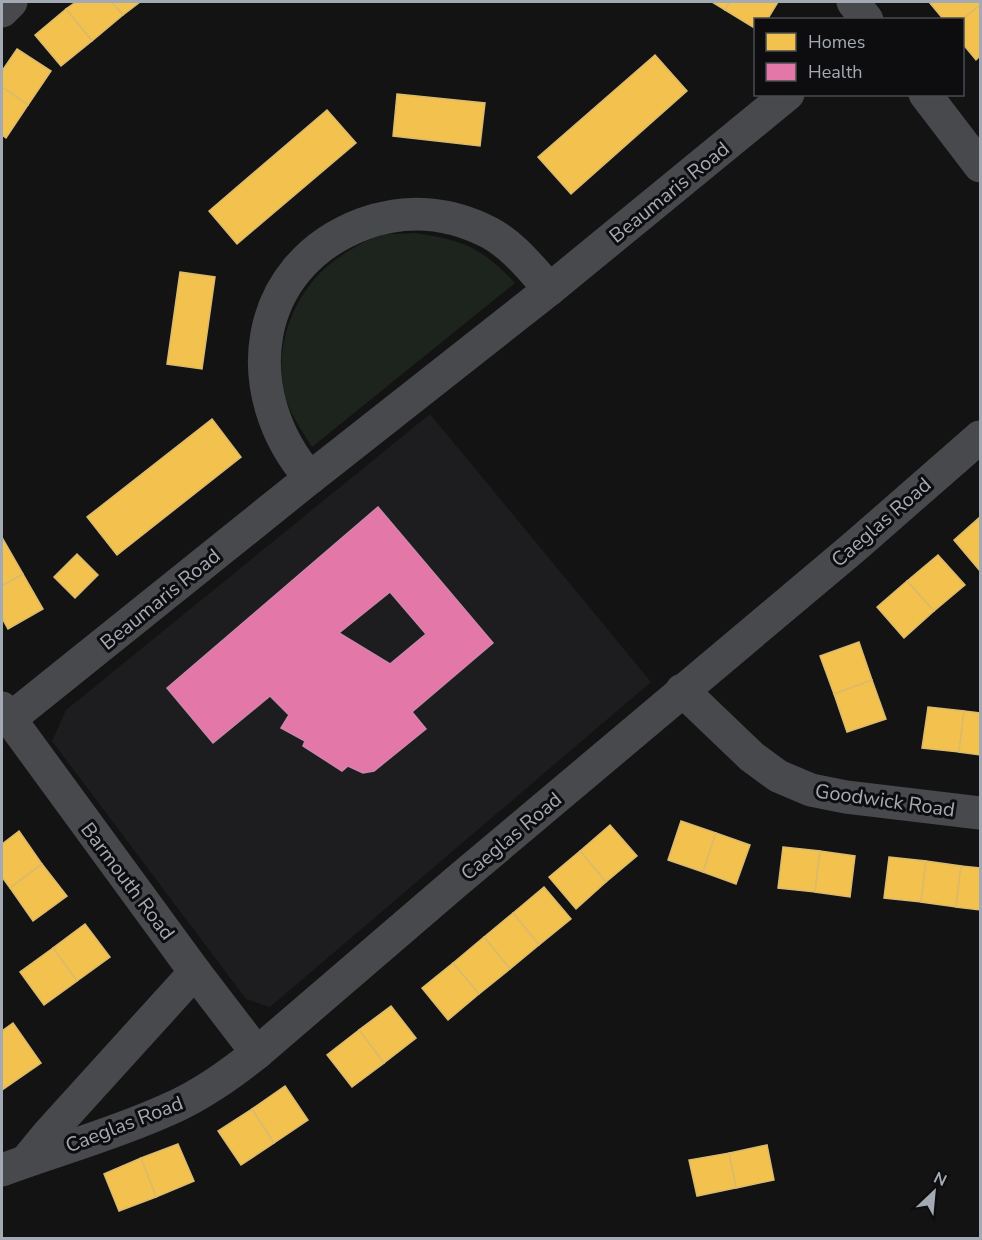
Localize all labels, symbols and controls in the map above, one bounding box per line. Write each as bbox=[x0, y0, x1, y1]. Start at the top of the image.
legend bbox=[754, 18, 964, 96]
text: Homes bbox=[808, 30, 865, 54]
text: Health bbox=[808, 60, 863, 84]
street label: Beaumaris Road bbox=[604, 136, 735, 249]
street label: Caeglas Road bbox=[826, 472, 937, 573]
street label: Beaumaris Road bbox=[95, 543, 226, 656]
street label: Goodwick Road bbox=[813, 777, 957, 824]
street label: Caeglas Road bbox=[455, 786, 567, 887]
street label: Barmouth Road bbox=[74, 817, 181, 946]
street label: Caeglas Road bbox=[62, 1090, 187, 1159]
north arrow bbox=[904, 1162, 964, 1222]
text: N bbox=[930, 1167, 950, 1192]

